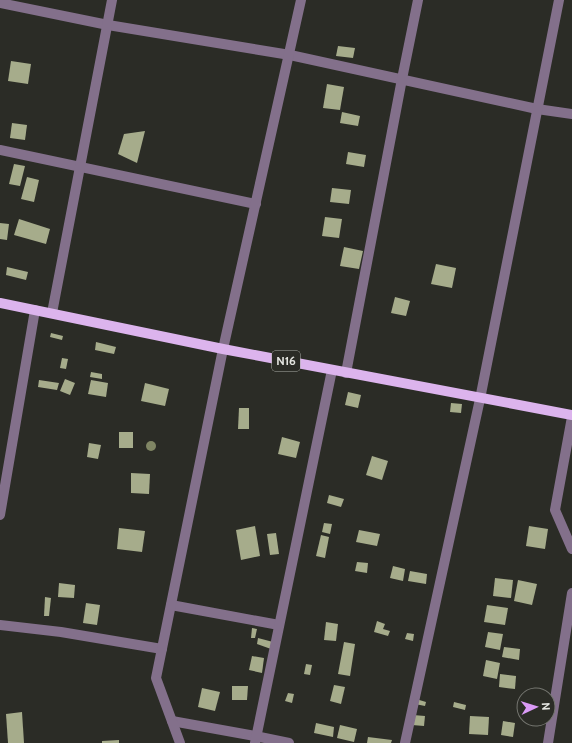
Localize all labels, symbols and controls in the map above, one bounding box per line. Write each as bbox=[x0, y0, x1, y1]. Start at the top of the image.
road number: N16 bbox=[272, 351, 300, 371]
north arrow bbox=[516, 687, 556, 727]
text: N bbox=[539, 702, 553, 711]

